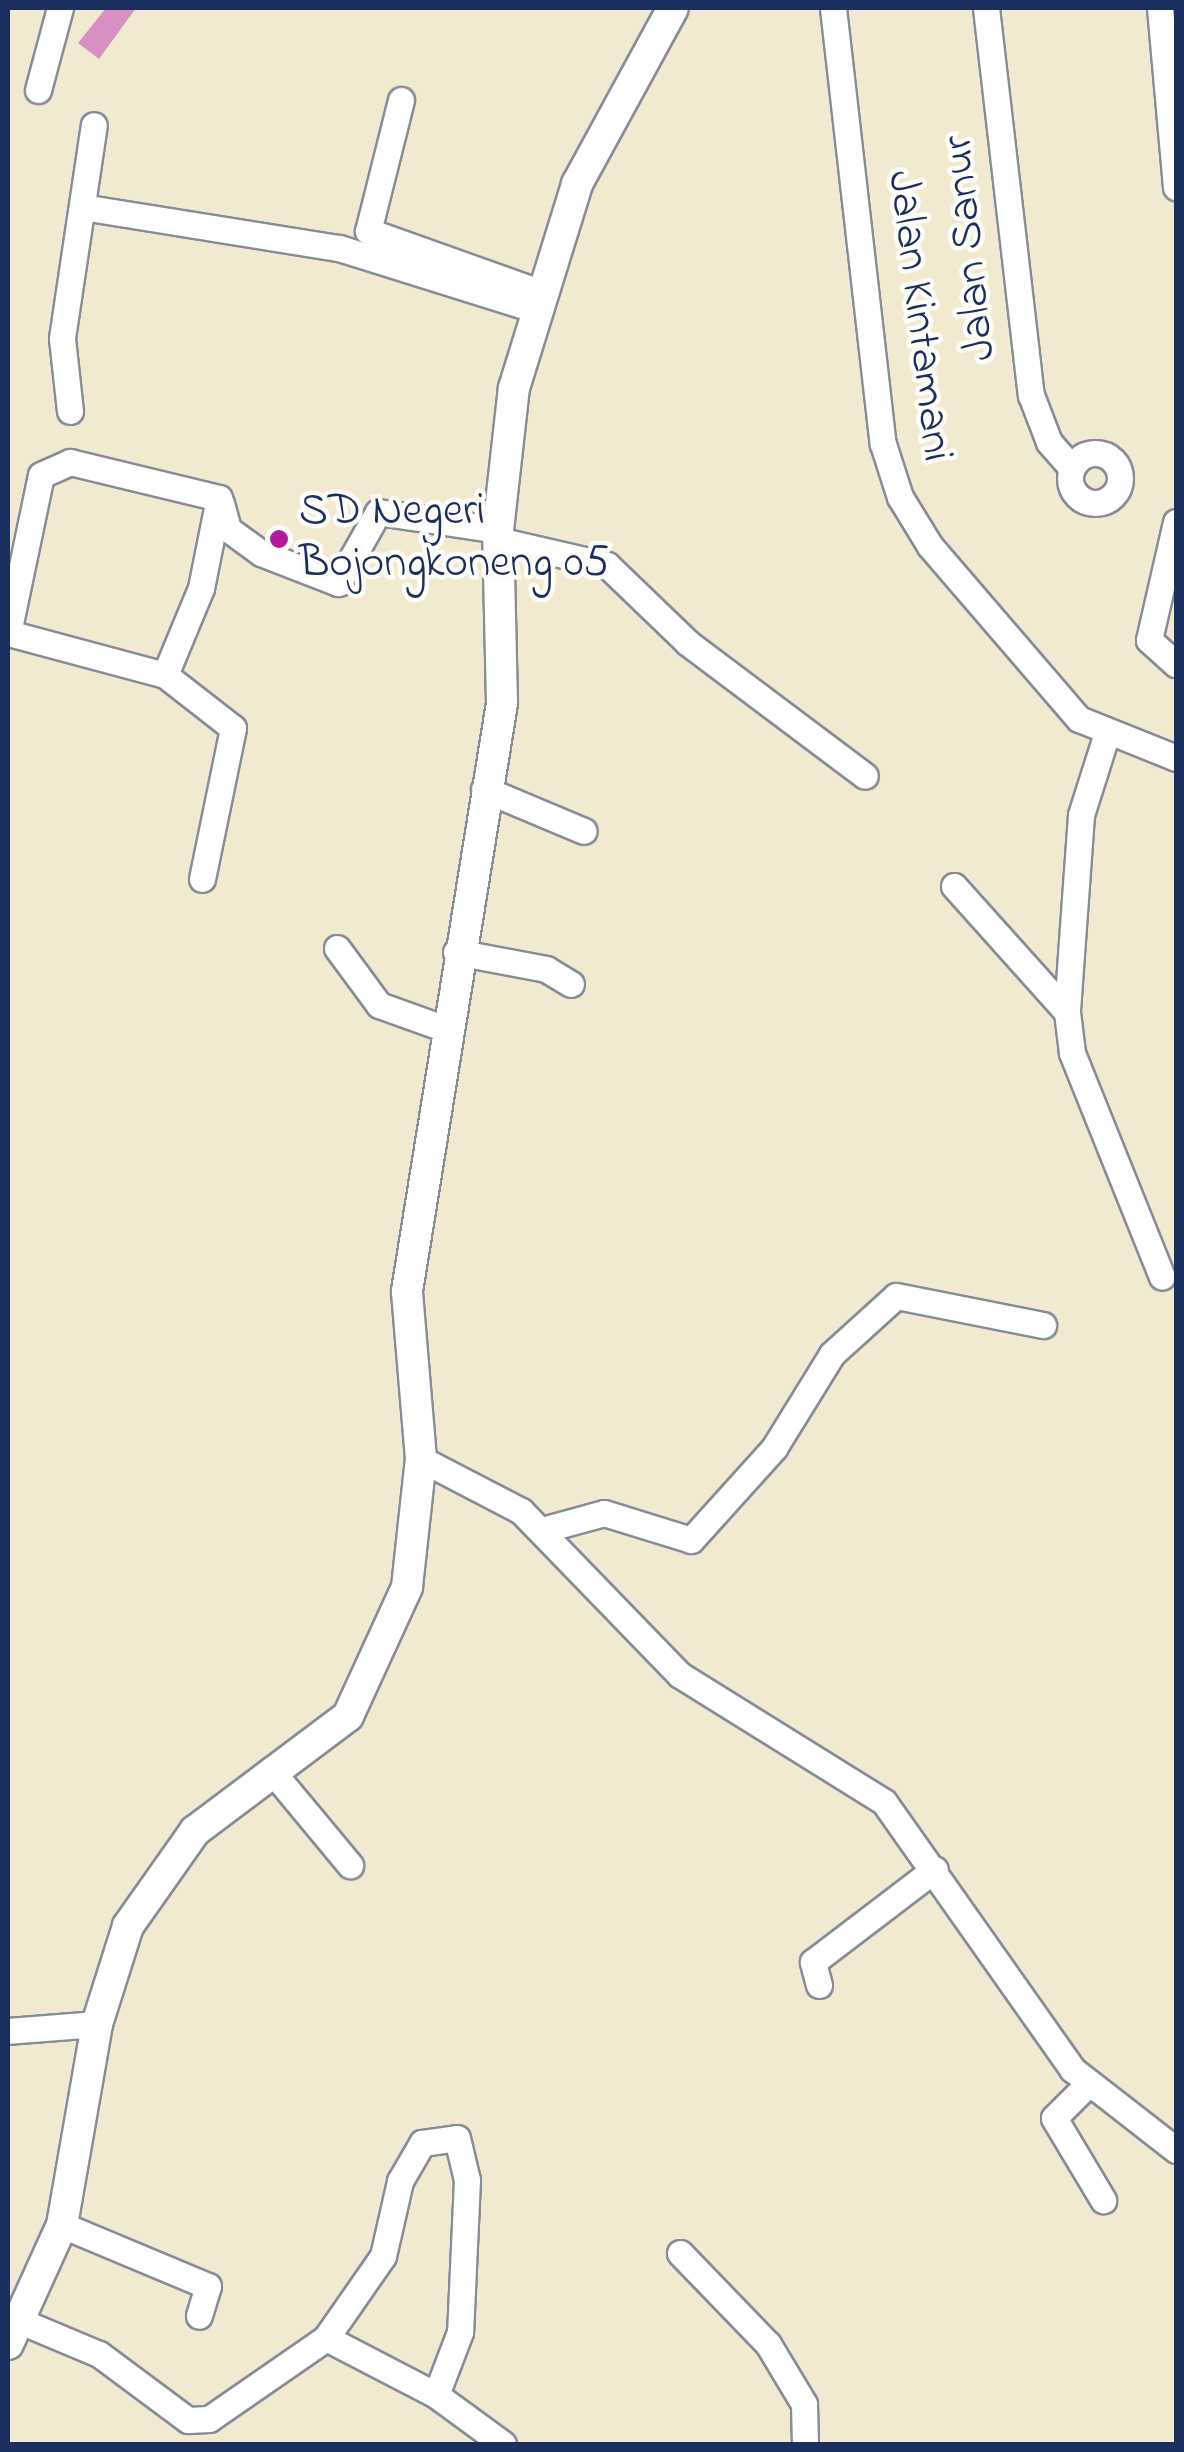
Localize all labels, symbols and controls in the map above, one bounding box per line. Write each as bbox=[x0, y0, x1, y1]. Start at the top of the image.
street label: Jalan Sanur bbox=[932, 133, 1010, 363]
street label: Jalan Kintamani bbox=[873, 168, 963, 464]
place label: SD Negeri Bojongkoneng 05 bbox=[299, 486, 609, 592]
marker: SD Negeri Bojongkoneng 05 bbox=[268, 528, 290, 550]

